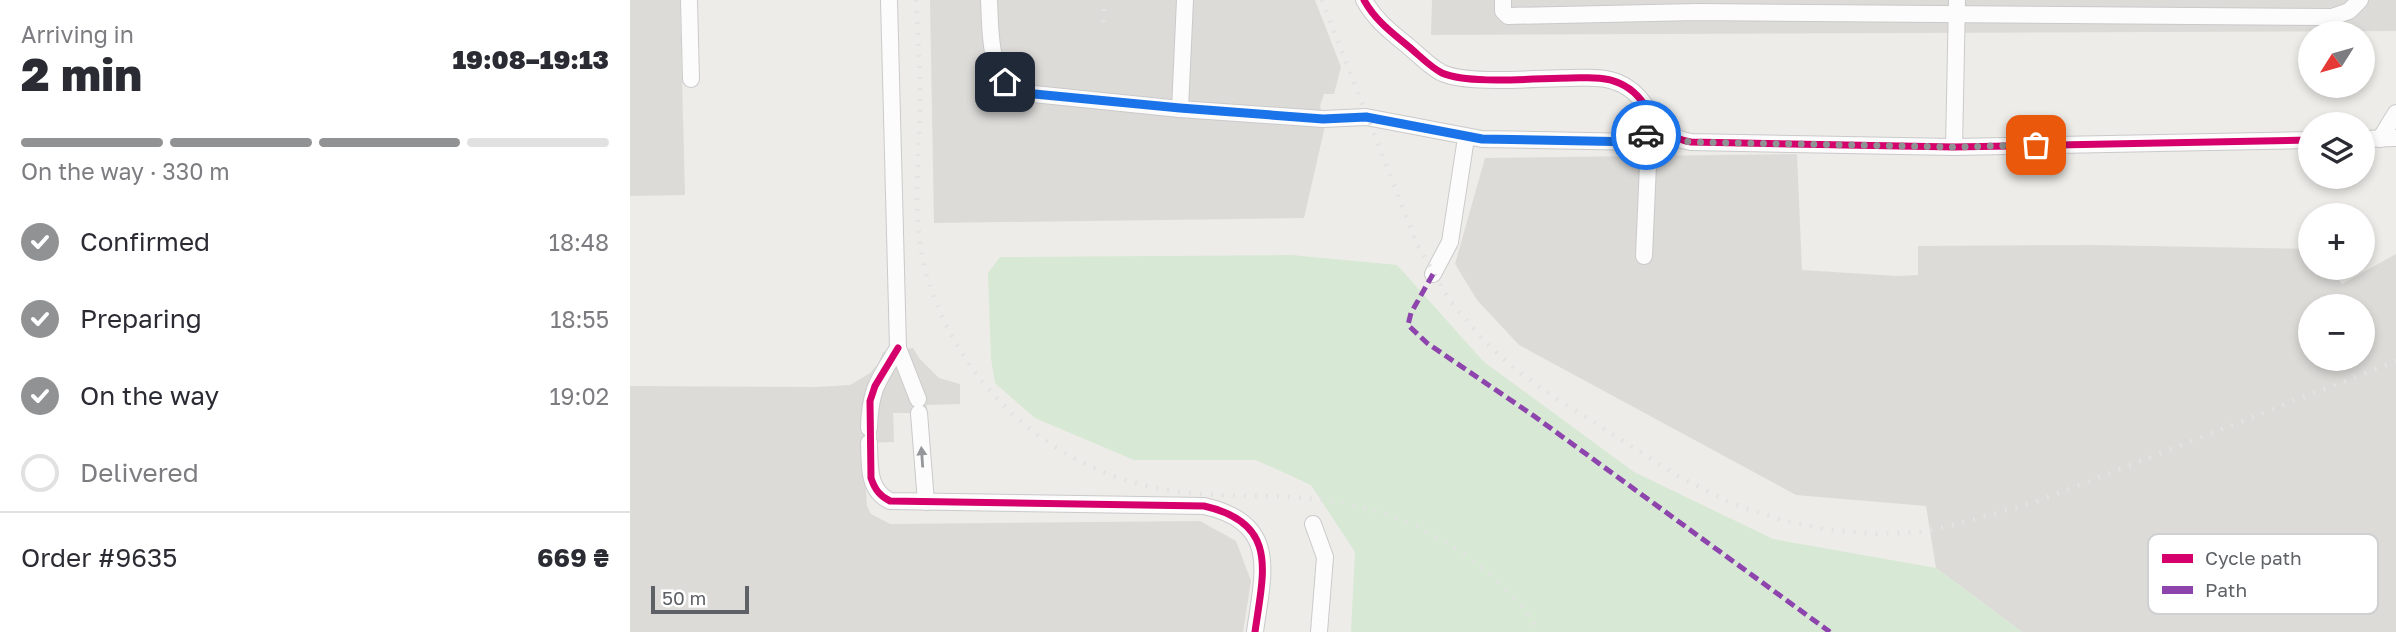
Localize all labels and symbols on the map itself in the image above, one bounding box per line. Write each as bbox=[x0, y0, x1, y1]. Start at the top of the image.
north arrow bbox=[2298, 21, 2375, 98]
pin bbox=[975, 52, 1035, 112]
courier bbox=[1611, 100, 1681, 170]
pin bbox=[2006, 115, 2066, 175]
one-way arrow bbox=[916, 446, 927, 468]
legend bbox=[2148, 534, 2378, 614]
text: Cycle path bbox=[2205, 546, 2302, 569]
text: Path bbox=[2205, 578, 2247, 601]
scale bar bbox=[651, 583, 749, 615]

